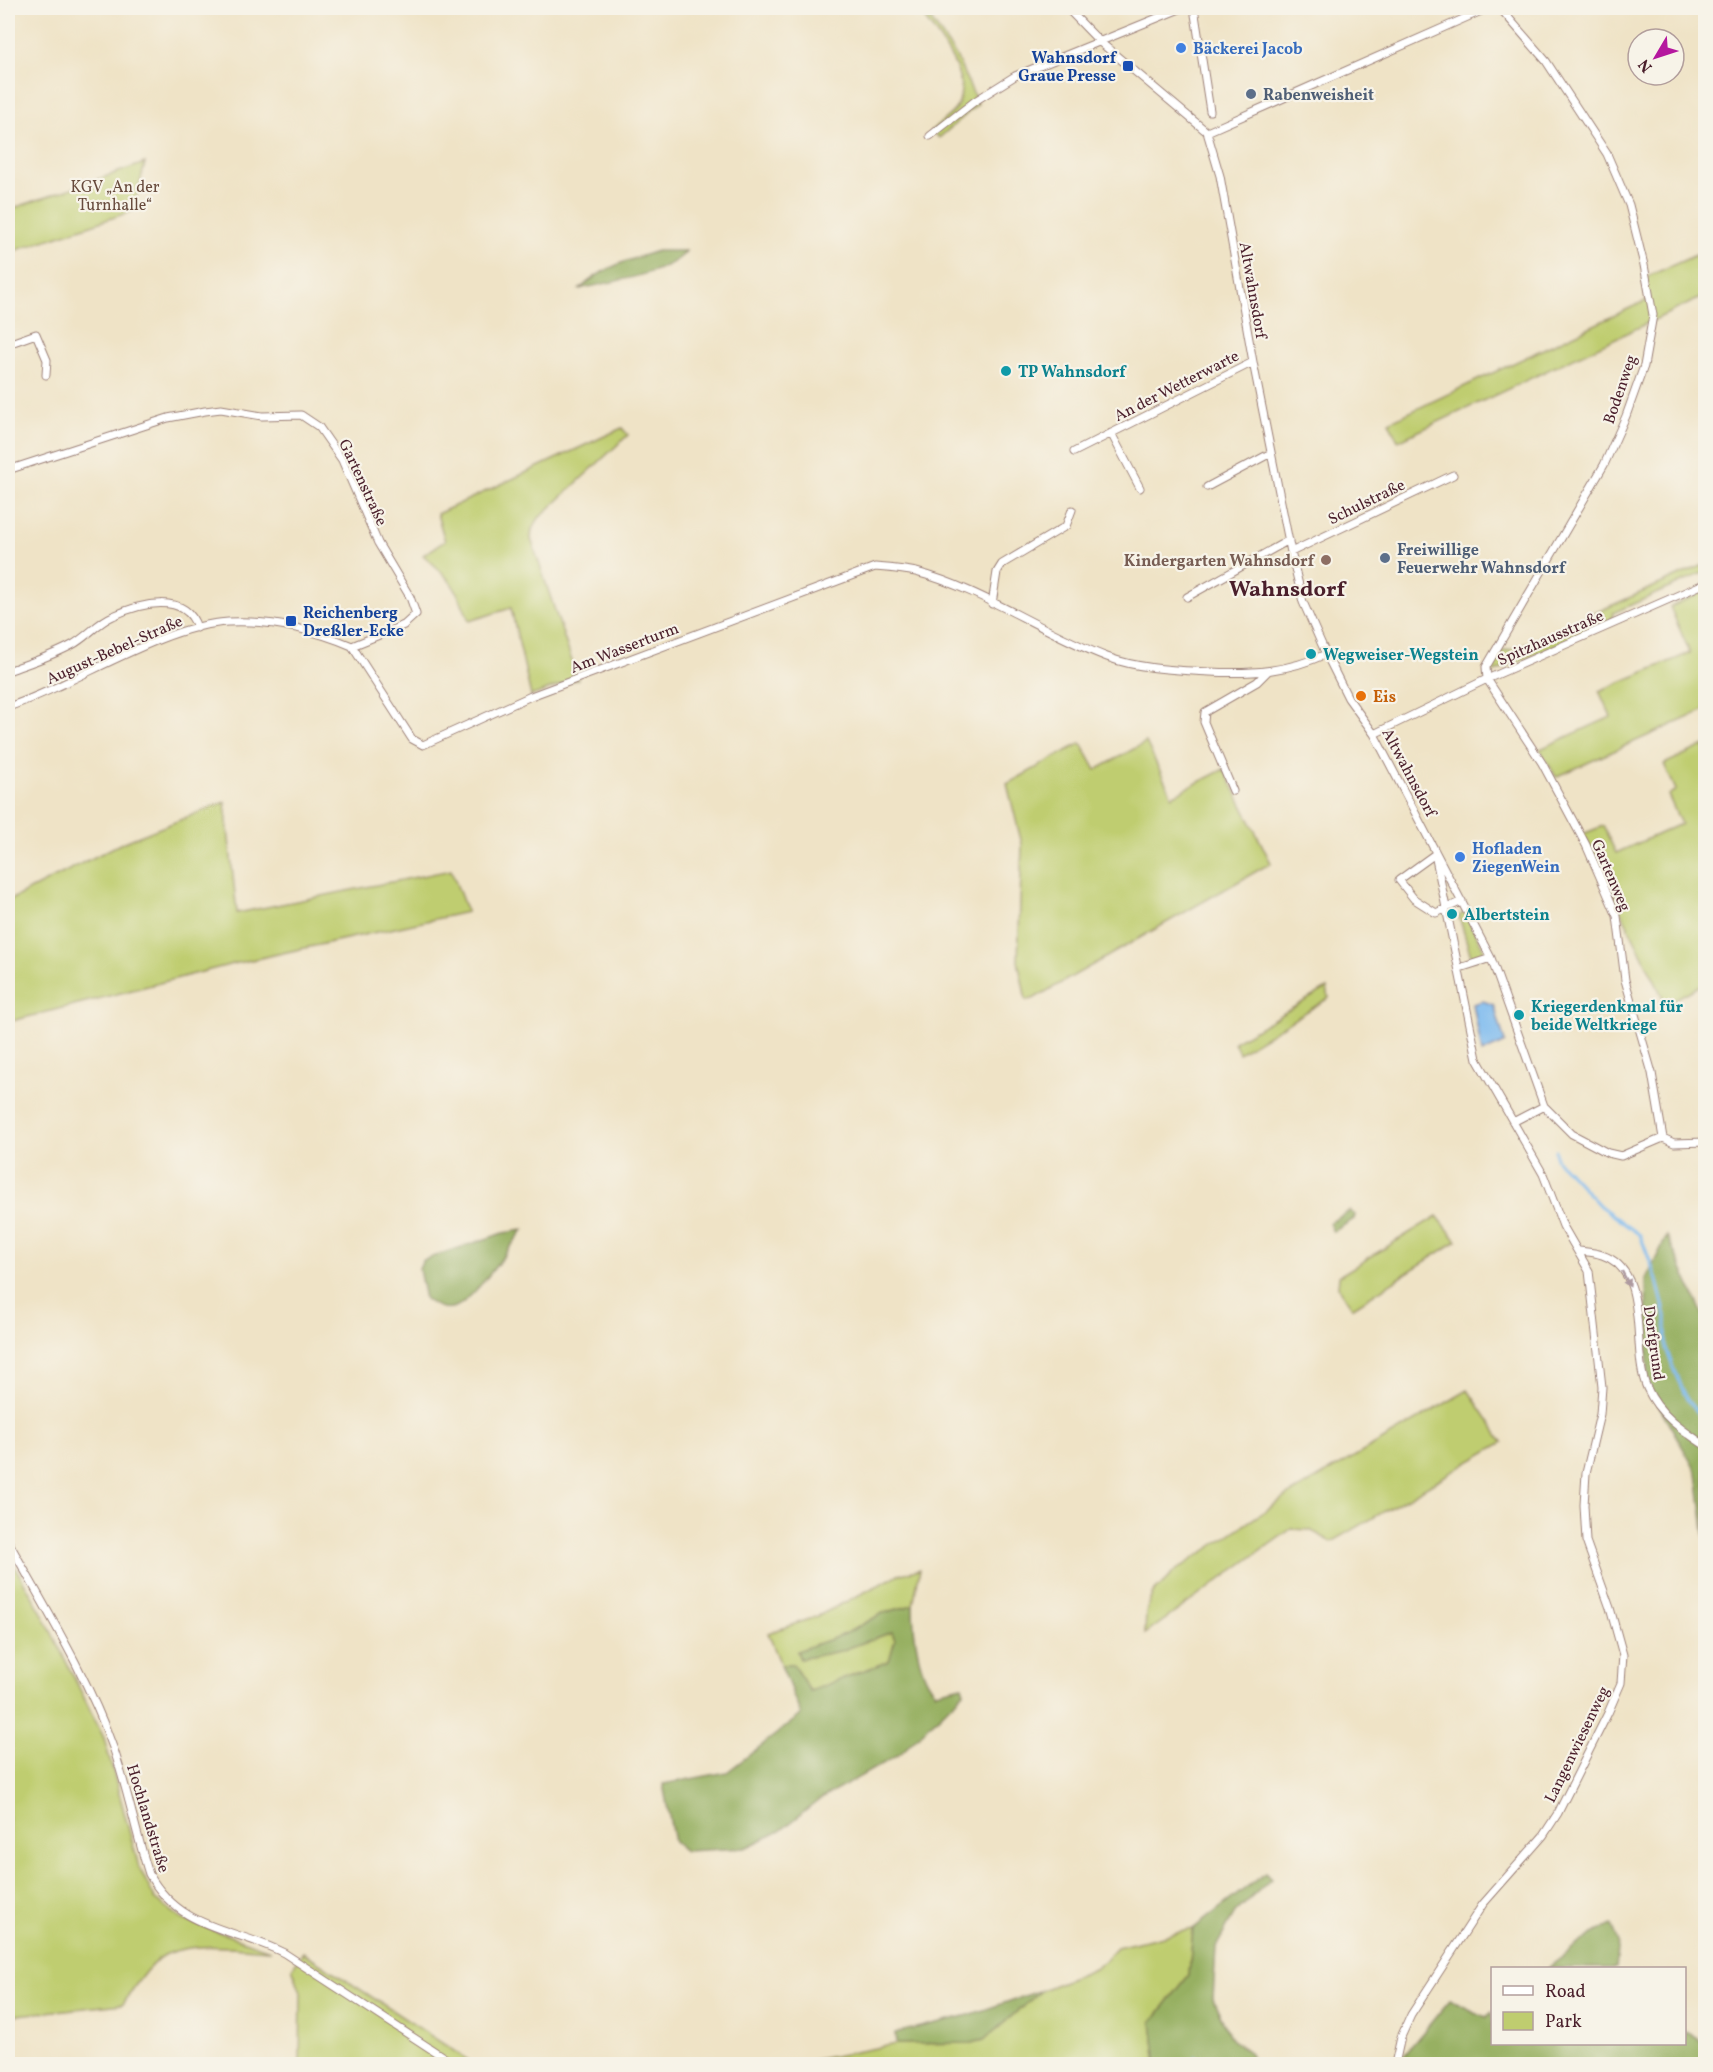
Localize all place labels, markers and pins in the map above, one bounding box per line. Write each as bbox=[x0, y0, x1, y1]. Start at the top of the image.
place label: Bäckerei Jacob bbox=[1193, 39, 1303, 61]
marker: Bäckerei Jacob bbox=[1174, 41, 1188, 55]
place label: Wahnsdorf Graue Presse bbox=[1018, 48, 1118, 88]
marker: Wahnsdorf Graue Presse bbox=[1121, 59, 1135, 73]
place label: Rabenweisheit bbox=[1263, 85, 1374, 107]
marker: Rabenweisheit bbox=[1244, 87, 1258, 101]
place label: TP Wahnsdorf bbox=[1018, 362, 1127, 384]
marker: TP Wahnsdorf bbox=[999, 364, 1013, 378]
place label: Freiwillige Feuerwehr Wahnsdorf bbox=[1397, 540, 1567, 580]
place label: Kindergarten Wahnsdorf bbox=[1124, 551, 1316, 573]
marker: Freiwillige Feuerwehr Wahnsdorf bbox=[1378, 551, 1392, 565]
marker: Kindergarten Wahnsdorf bbox=[1319, 553, 1333, 567]
place label: Reichenberg Dreßler-Ecke bbox=[303, 603, 404, 643]
marker: Reichenberg Dreßler-Ecke bbox=[284, 614, 298, 628]
place label: Wegweiser-Wegstein bbox=[1323, 645, 1479, 667]
marker: Wegweiser-Wegstein bbox=[1304, 647, 1318, 661]
place label: Eis bbox=[1373, 687, 1396, 709]
marker: Eis bbox=[1354, 689, 1368, 703]
place label: Hofladen ZiegenWein bbox=[1472, 839, 1561, 879]
marker: Hofladen ZiegenWein bbox=[1453, 850, 1467, 864]
place label: Albertstein bbox=[1464, 905, 1550, 927]
marker: Albertstein bbox=[1445, 907, 1459, 921]
place label: Kriegerdenkmal für beide Weltkriege bbox=[1531, 997, 1683, 1037]
marker: Kriegerdenkmal für beide Weltkriege bbox=[1512, 1008, 1526, 1022]

